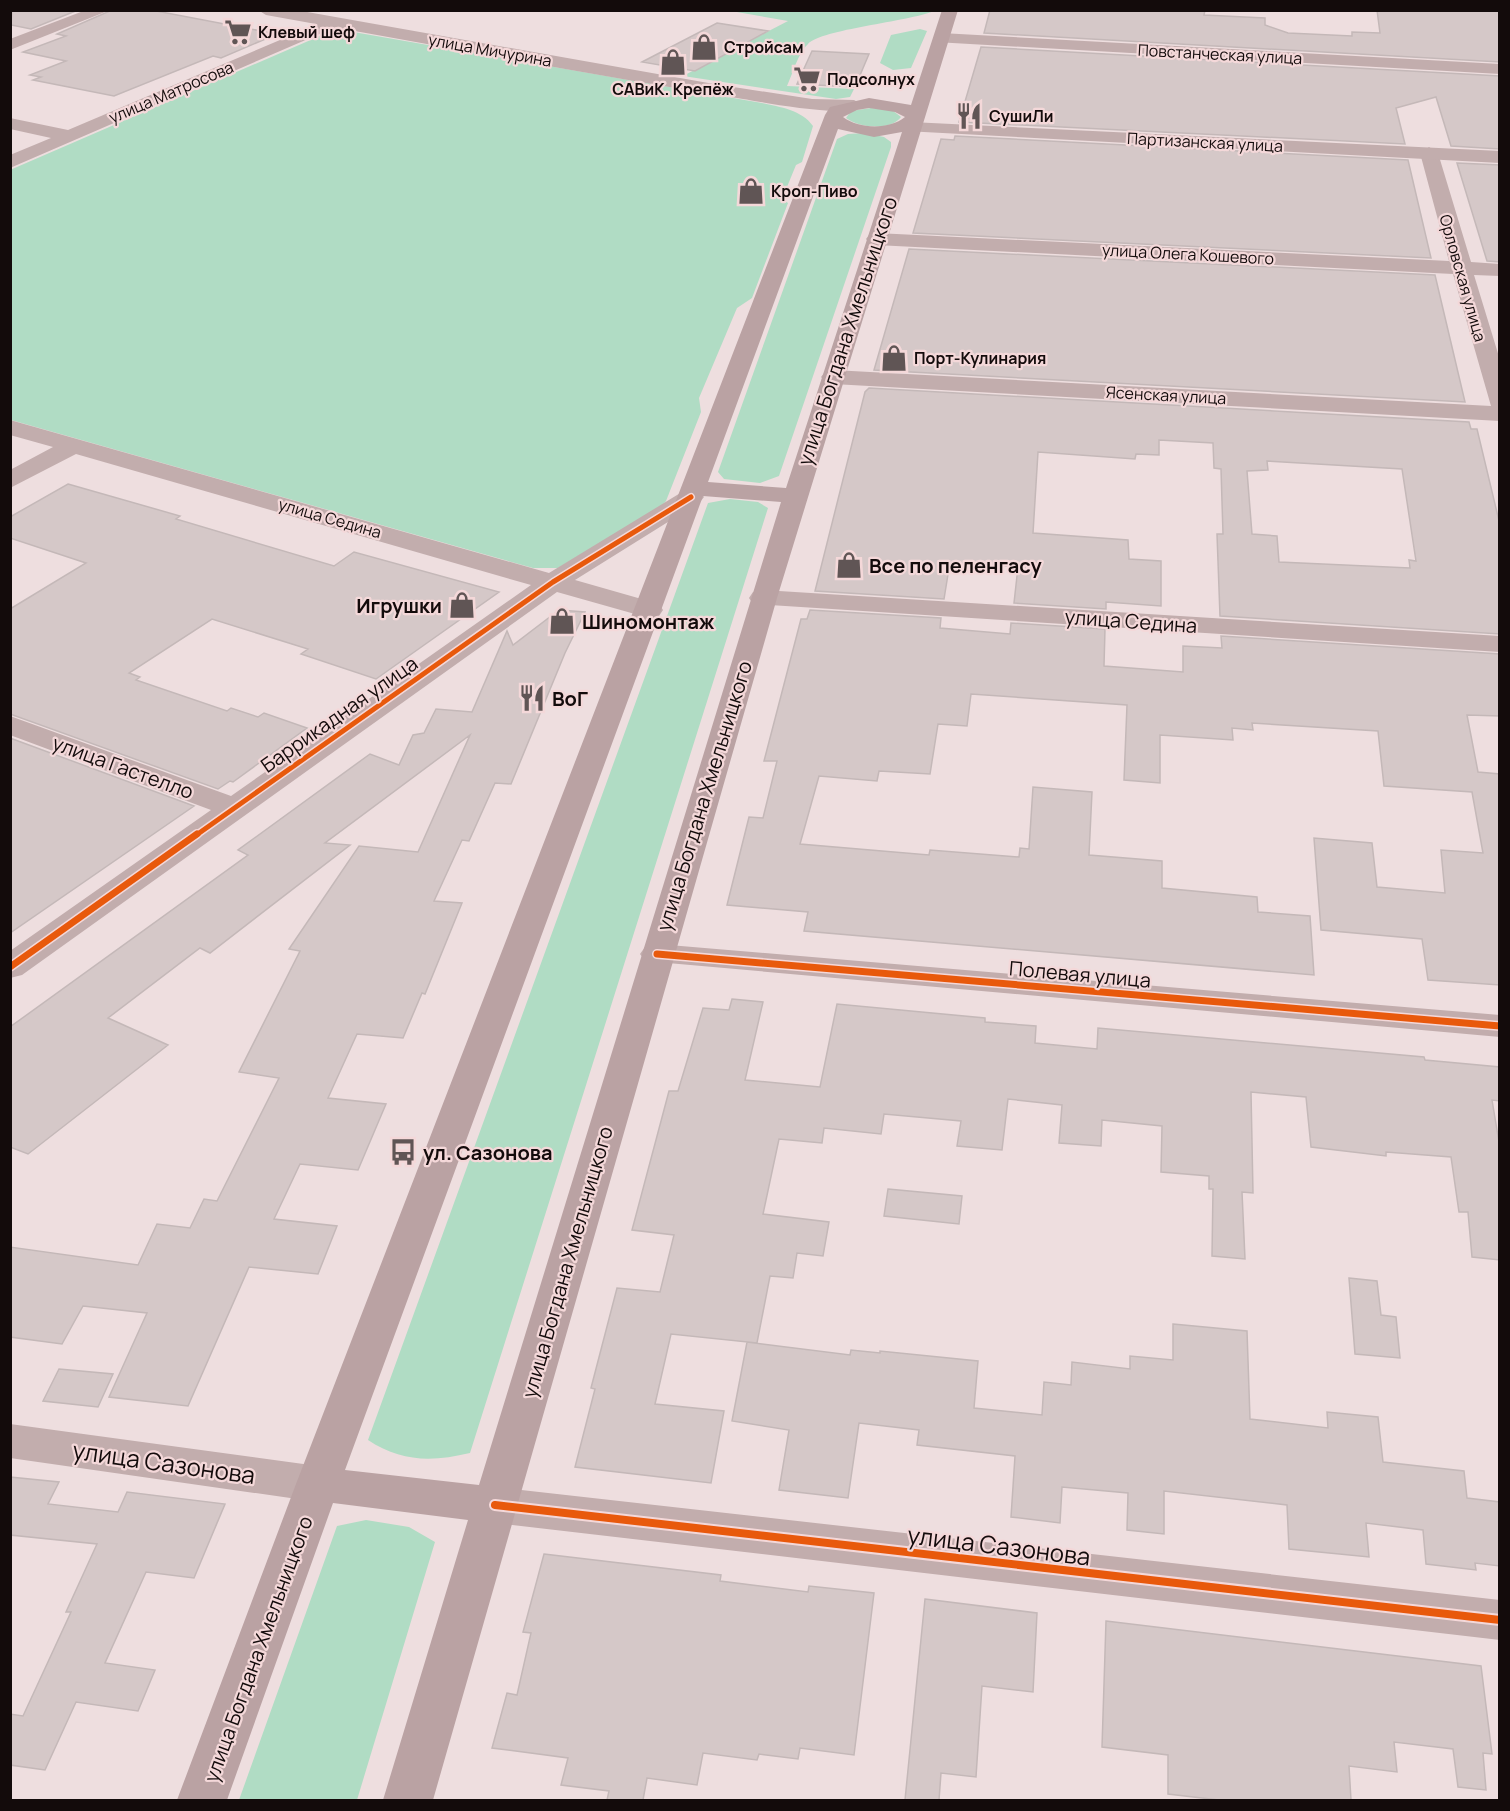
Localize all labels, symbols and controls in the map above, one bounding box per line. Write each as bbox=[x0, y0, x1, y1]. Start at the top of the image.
supermarket icon: Клевый шеф bbox=[223, 17, 253, 47]
place label: Клевый шеф bbox=[258, 21, 355, 43]
street label: улица Мичурина bbox=[427, 28, 553, 72]
shop icon: Стройсам bbox=[689, 32, 719, 62]
place label: Стройсам bbox=[724, 36, 804, 58]
street label: Повстанческая улица bbox=[1137, 39, 1303, 69]
shop icon: САВиК. Крепёж bbox=[658, 47, 688, 77]
street label: улица Матросова bbox=[105, 56, 237, 128]
supermarket icon: Подсолнух bbox=[792, 64, 822, 94]
place label: Подсолнух bbox=[827, 68, 915, 90]
place label: САВиК. Крепёж bbox=[612, 78, 735, 100]
restaurant icon: СушиЛи bbox=[954, 101, 984, 131]
place label: СушиЛи bbox=[989, 105, 1053, 127]
street label: Партизанская улица bbox=[1127, 127, 1283, 157]
shop icon: Кроп-Пиво bbox=[736, 176, 766, 206]
place label: Кроп-Пиво bbox=[771, 180, 858, 202]
street label: улица Богдана Хмельницкого bbox=[791, 193, 903, 469]
street label: Орловская улица bbox=[1434, 212, 1492, 344]
street label: улица Олега Кошевого bbox=[1101, 239, 1275, 269]
shop icon: Порт-Кулинария bbox=[879, 343, 909, 373]
place label: Порт-Кулинария bbox=[914, 347, 1046, 369]
street label: Ясенская улица bbox=[1105, 381, 1227, 409]
street label: улица Седина bbox=[276, 493, 384, 543]
shop icon: Все по пеленгасу bbox=[834, 550, 864, 580]
place label: Все по пеленгасу bbox=[869, 552, 1042, 579]
shop icon: Игрушки bbox=[447, 590, 477, 620]
place label: Игрушки bbox=[356, 592, 442, 619]
street label: улица Седина bbox=[1064, 603, 1198, 639]
shop icon: Шиномонтаж bbox=[547, 606, 577, 636]
place label: Шиномонтаж bbox=[582, 608, 715, 635]
street label: Баррикадная улица bbox=[255, 650, 423, 778]
street label: улица Богдана Хмельницкого bbox=[650, 657, 758, 934]
restaurant icon: ВоГ bbox=[517, 683, 547, 713]
place label: ВоГ bbox=[552, 685, 588, 712]
street label: улица Гастелло bbox=[49, 729, 197, 805]
street label: Полевая улица bbox=[1008, 954, 1152, 994]
street label: улица Богдана Хмельницкого bbox=[515, 1123, 619, 1401]
bus stop icon: ул. Сазонова bbox=[388, 1137, 418, 1167]
place label: ул. Сазонова bbox=[423, 1139, 553, 1166]
street label: улица Сазонова bbox=[71, 1433, 257, 1491]
street label: улица Богдана Хмельницкого bbox=[197, 1512, 319, 1786]
street label: улица Сазонова bbox=[906, 1517, 1092, 1573]

